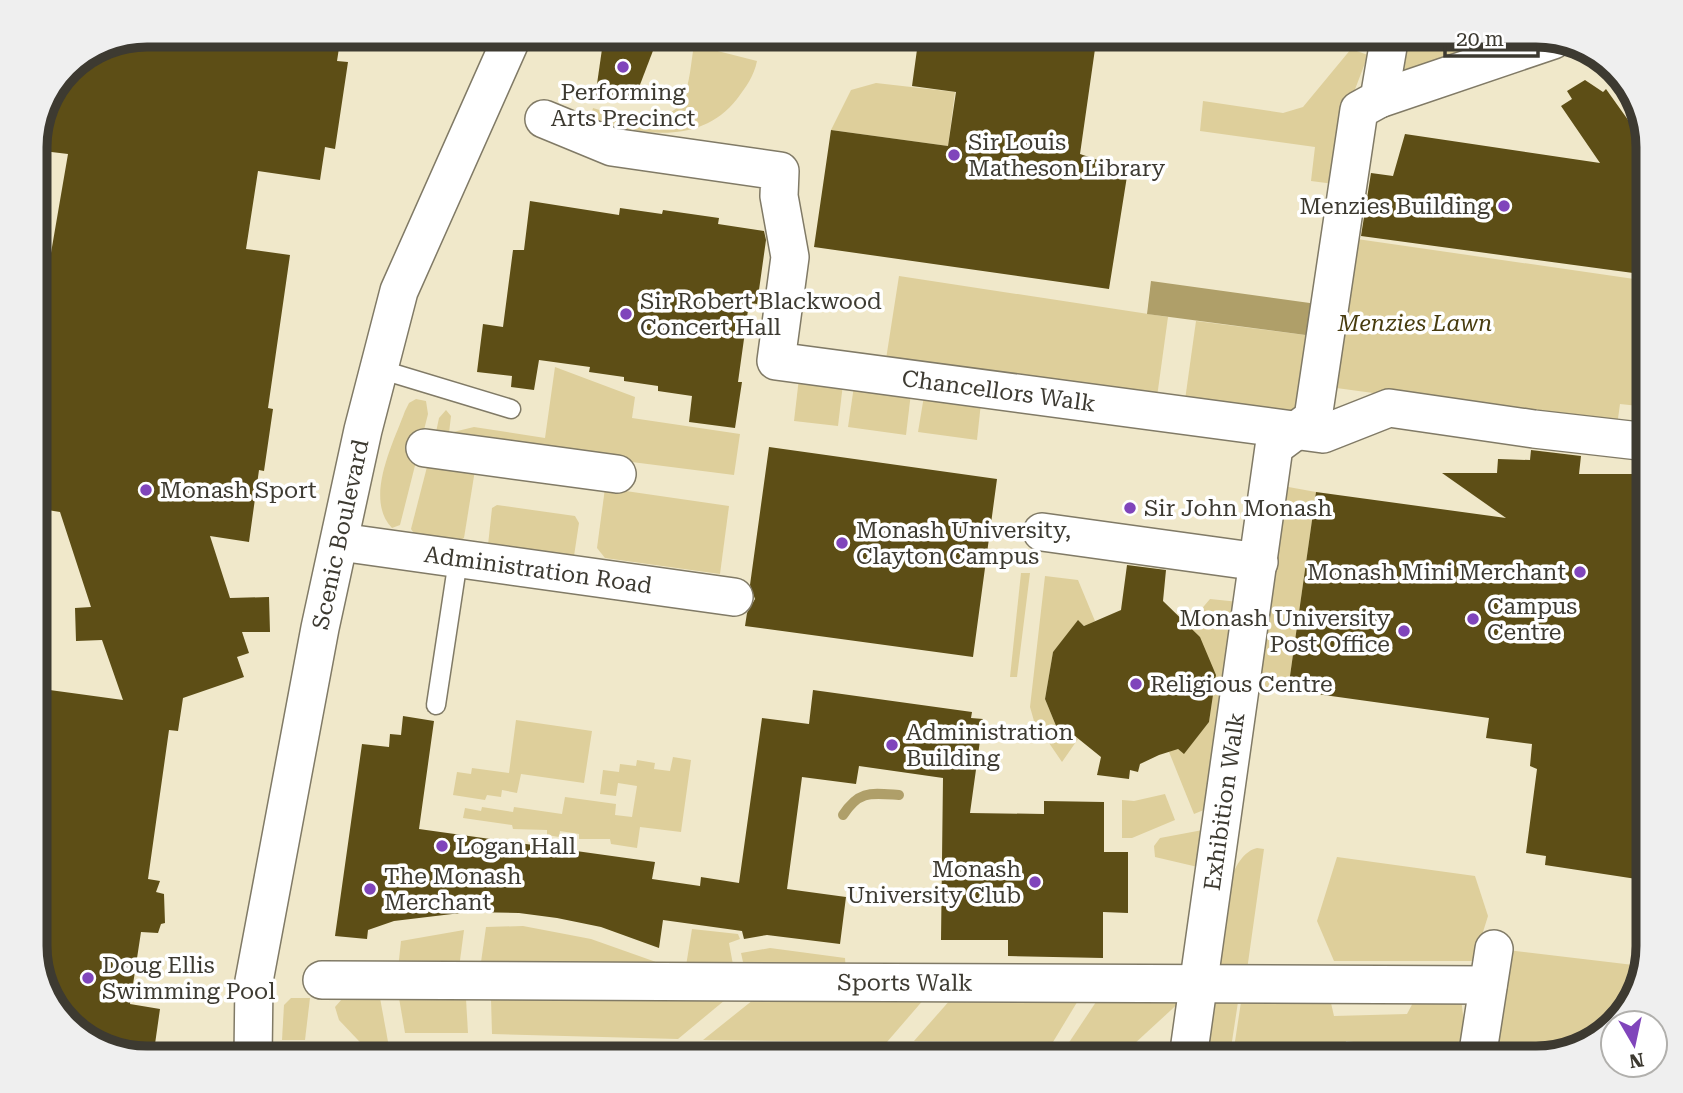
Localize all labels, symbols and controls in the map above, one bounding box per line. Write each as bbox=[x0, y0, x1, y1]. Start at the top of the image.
scale bar bbox=[1445, 14, 1538, 58]
text: 20 m bbox=[1456, 27, 1504, 51]
marker: Performing Arts Precinct bbox=[615, 59, 631, 75]
place label: Performing Arts Precinct bbox=[551, 79, 696, 132]
place label: Sir Louis Matheson Library bbox=[968, 129, 1166, 182]
marker: Sir Louis Matheson Library bbox=[946, 147, 962, 163]
place label: Menzies Building bbox=[1299, 193, 1490, 220]
marker: Menzies Building bbox=[1496, 198, 1512, 214]
place label: Sir Robert Blackwood Concert Hall bbox=[640, 288, 882, 341]
marker: Sir Robert Blackwood Concert Hall bbox=[618, 306, 634, 322]
park label: Menzies Lawn bbox=[1337, 310, 1492, 337]
street label: Chancellors Walk bbox=[900, 364, 1098, 417]
street label: Scenic Boulevard bbox=[307, 436, 374, 632]
place label: Monash Sport bbox=[160, 477, 317, 504]
marker: Monash Sport bbox=[138, 482, 154, 498]
place label: Sir John Monash bbox=[1144, 495, 1332, 522]
marker: Sir John Monash bbox=[1122, 500, 1138, 516]
place label: Monash University, Clayton Campus bbox=[856, 517, 1071, 570]
marker: Monash University, Clayton Campus bbox=[834, 535, 850, 551]
street label: Administration Road bbox=[422, 540, 654, 599]
place label: Monash Mini Merchant bbox=[1307, 559, 1566, 586]
marker: Monash Mini Merchant bbox=[1572, 564, 1588, 580]
place label: Campus Centre bbox=[1487, 593, 1577, 646]
place label: Monash University Post Office bbox=[1180, 605, 1390, 658]
marker: Campus Centre bbox=[1465, 611, 1481, 627]
marker: Monash University Post Office bbox=[1396, 623, 1412, 639]
place label: Religious Centre bbox=[1150, 671, 1333, 698]
marker: Religious Centre bbox=[1128, 676, 1144, 692]
street label: Exhibition Walk bbox=[1198, 710, 1250, 892]
place label: Administration Building bbox=[906, 719, 1073, 772]
marker: Administration Building bbox=[884, 737, 900, 753]
place label: Logan Hall bbox=[456, 833, 576, 860]
marker: Logan Hall bbox=[434, 838, 450, 854]
place label: Monash University Club bbox=[847, 856, 1021, 909]
place label: The Monash Merchant bbox=[384, 863, 522, 916]
marker: Monash University Club bbox=[1027, 874, 1043, 890]
marker: The Monash Merchant bbox=[362, 881, 378, 897]
place label: Doug Ellis Swimming Pool bbox=[102, 952, 275, 1005]
street label: Sports Walk bbox=[837, 969, 973, 996]
marker: Doug Ellis Swimming Pool bbox=[80, 970, 96, 986]
north arrow bbox=[1599, 1009, 1669, 1079]
text: N bbox=[1627, 1048, 1646, 1073]

